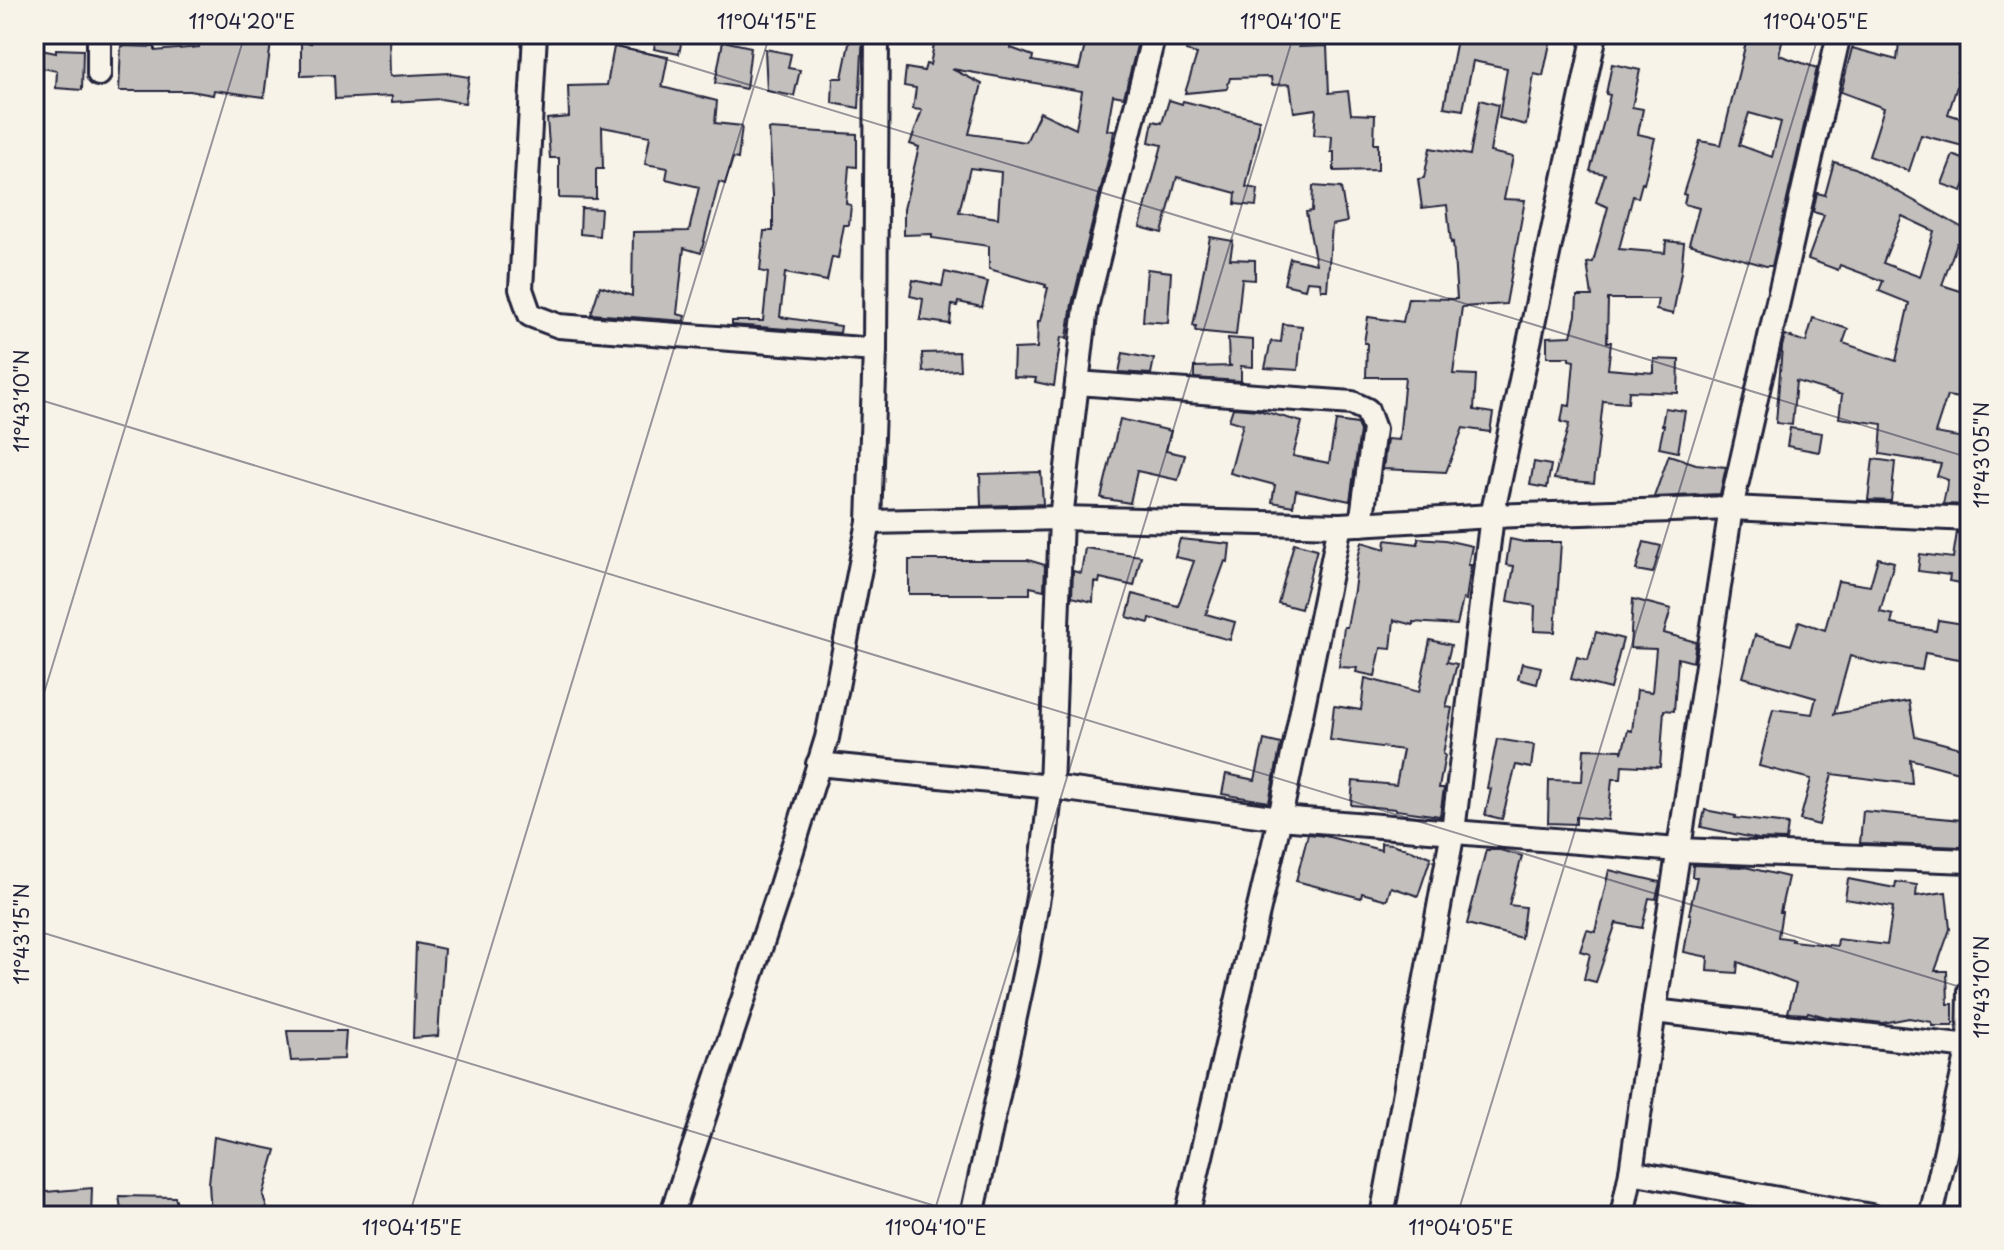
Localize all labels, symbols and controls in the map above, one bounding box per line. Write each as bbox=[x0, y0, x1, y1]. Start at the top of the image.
text: 11°04'20"E bbox=[189, 6, 295, 36]
text: 11°04'15"E bbox=[717, 6, 817, 36]
text: 11°04'10"E bbox=[1240, 6, 1342, 36]
text: 11°04'05"E bbox=[1763, 6, 1869, 36]
text: 11°43'10"N bbox=[6, 349, 36, 453]
text: 11°43'05"N bbox=[1966, 402, 1996, 508]
text: 11°43'15"N bbox=[6, 883, 36, 985]
text: 11°43'10"N bbox=[1966, 935, 1996, 1039]
text: 11°04'15"E bbox=[362, 1212, 462, 1242]
text: 11°04'10"E bbox=[885, 1212, 987, 1242]
text: 11°04'05"E bbox=[1408, 1212, 1514, 1242]

